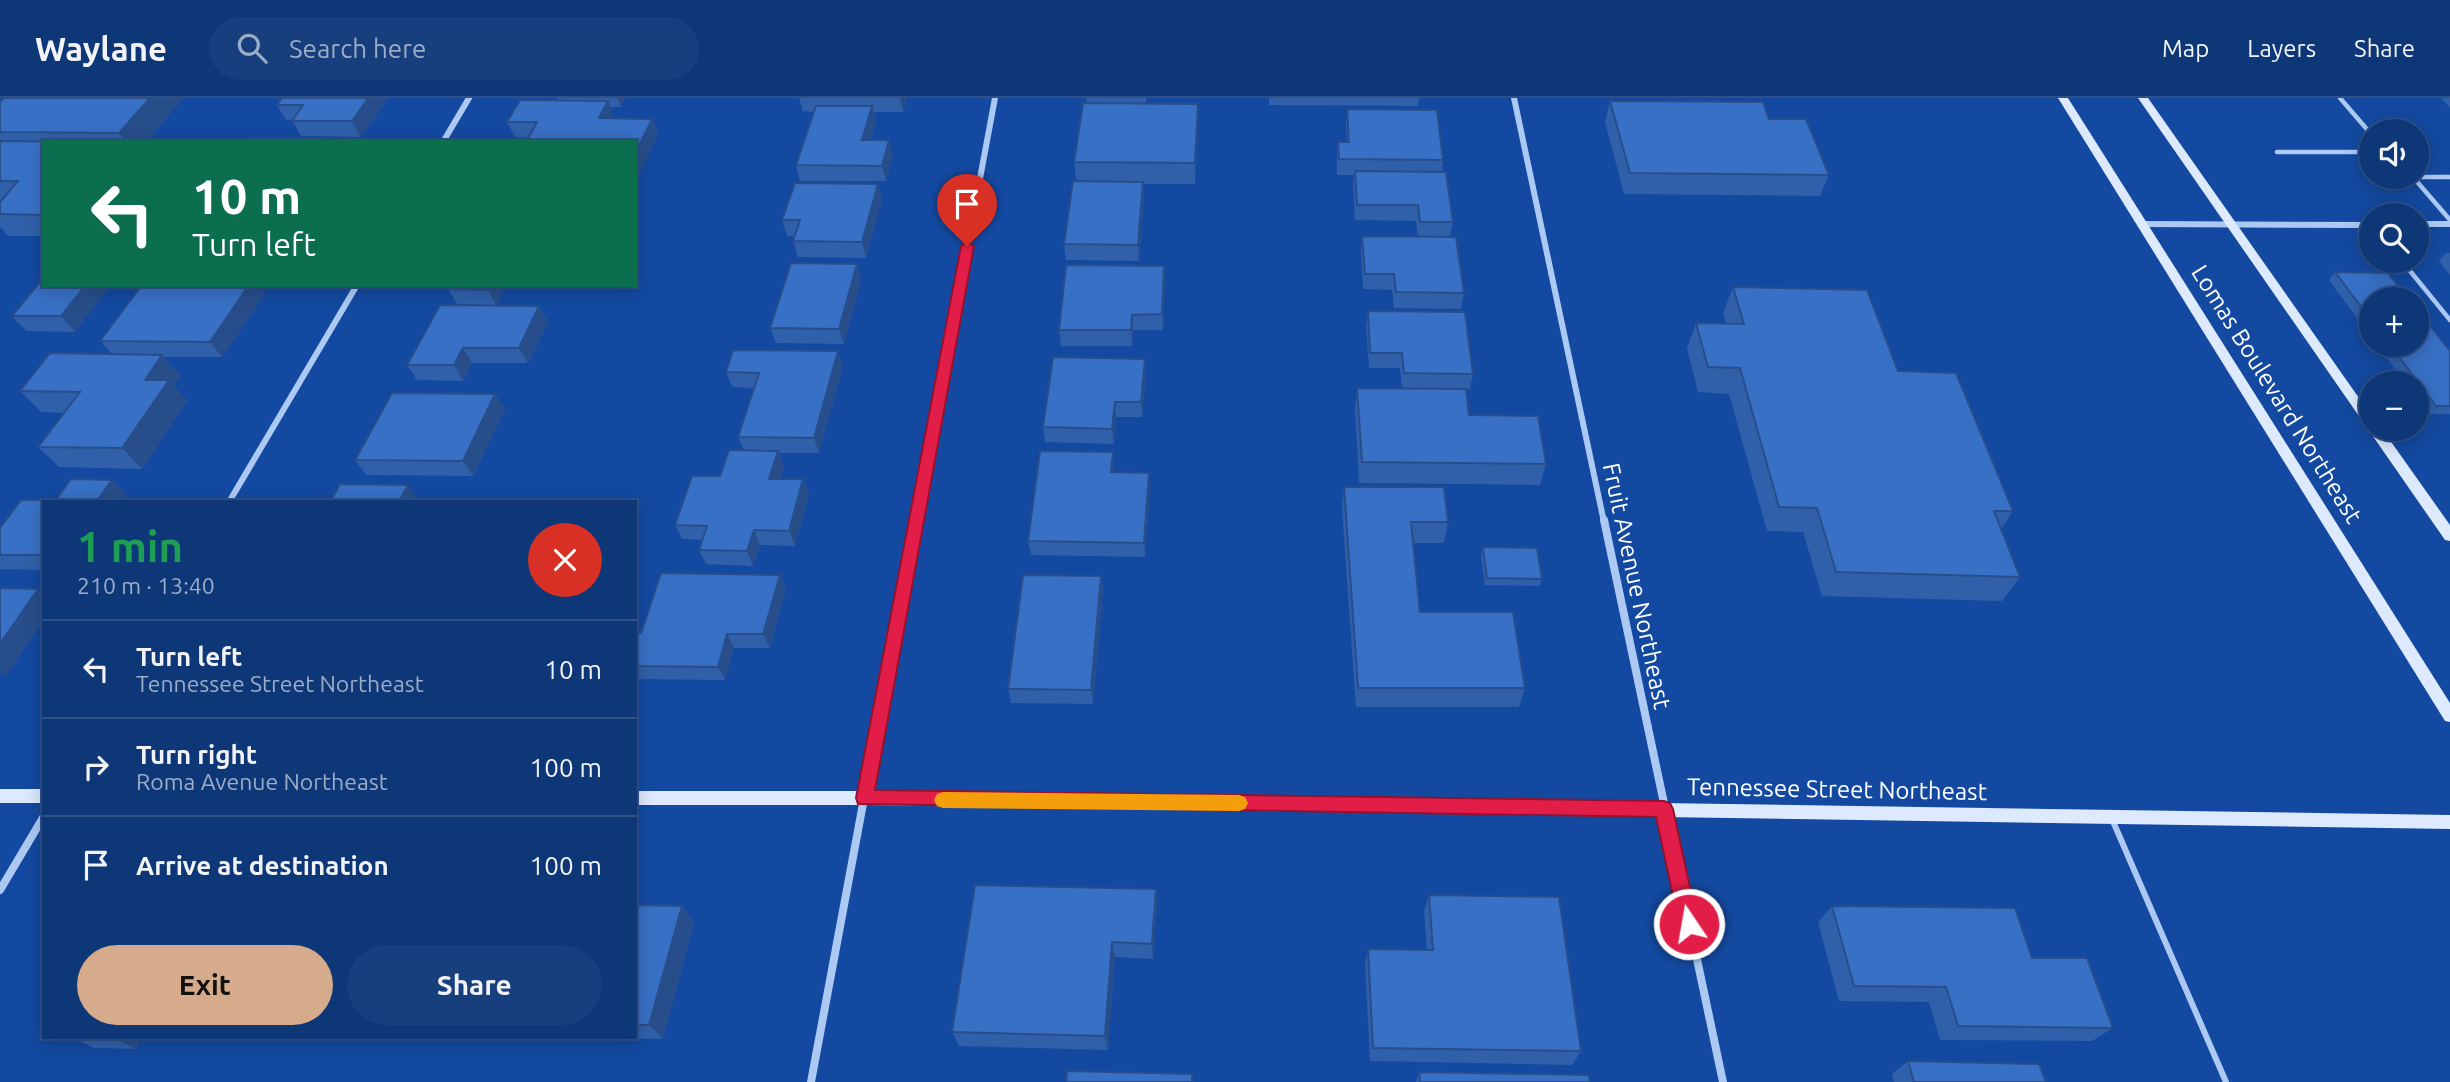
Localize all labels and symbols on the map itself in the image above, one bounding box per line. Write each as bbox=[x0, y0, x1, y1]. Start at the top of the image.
pin bbox=[937, 174, 997, 246]
street label: Lomas Boulevard Northeast bbox=[2186, 260, 2368, 529]
street label: Fruit Avenue Northeast bbox=[1598, 460, 1676, 712]
street label: Tennessee Street Northeast bbox=[1687, 773, 1988, 805]
position arrow bbox=[1652, 887, 1726, 961]

